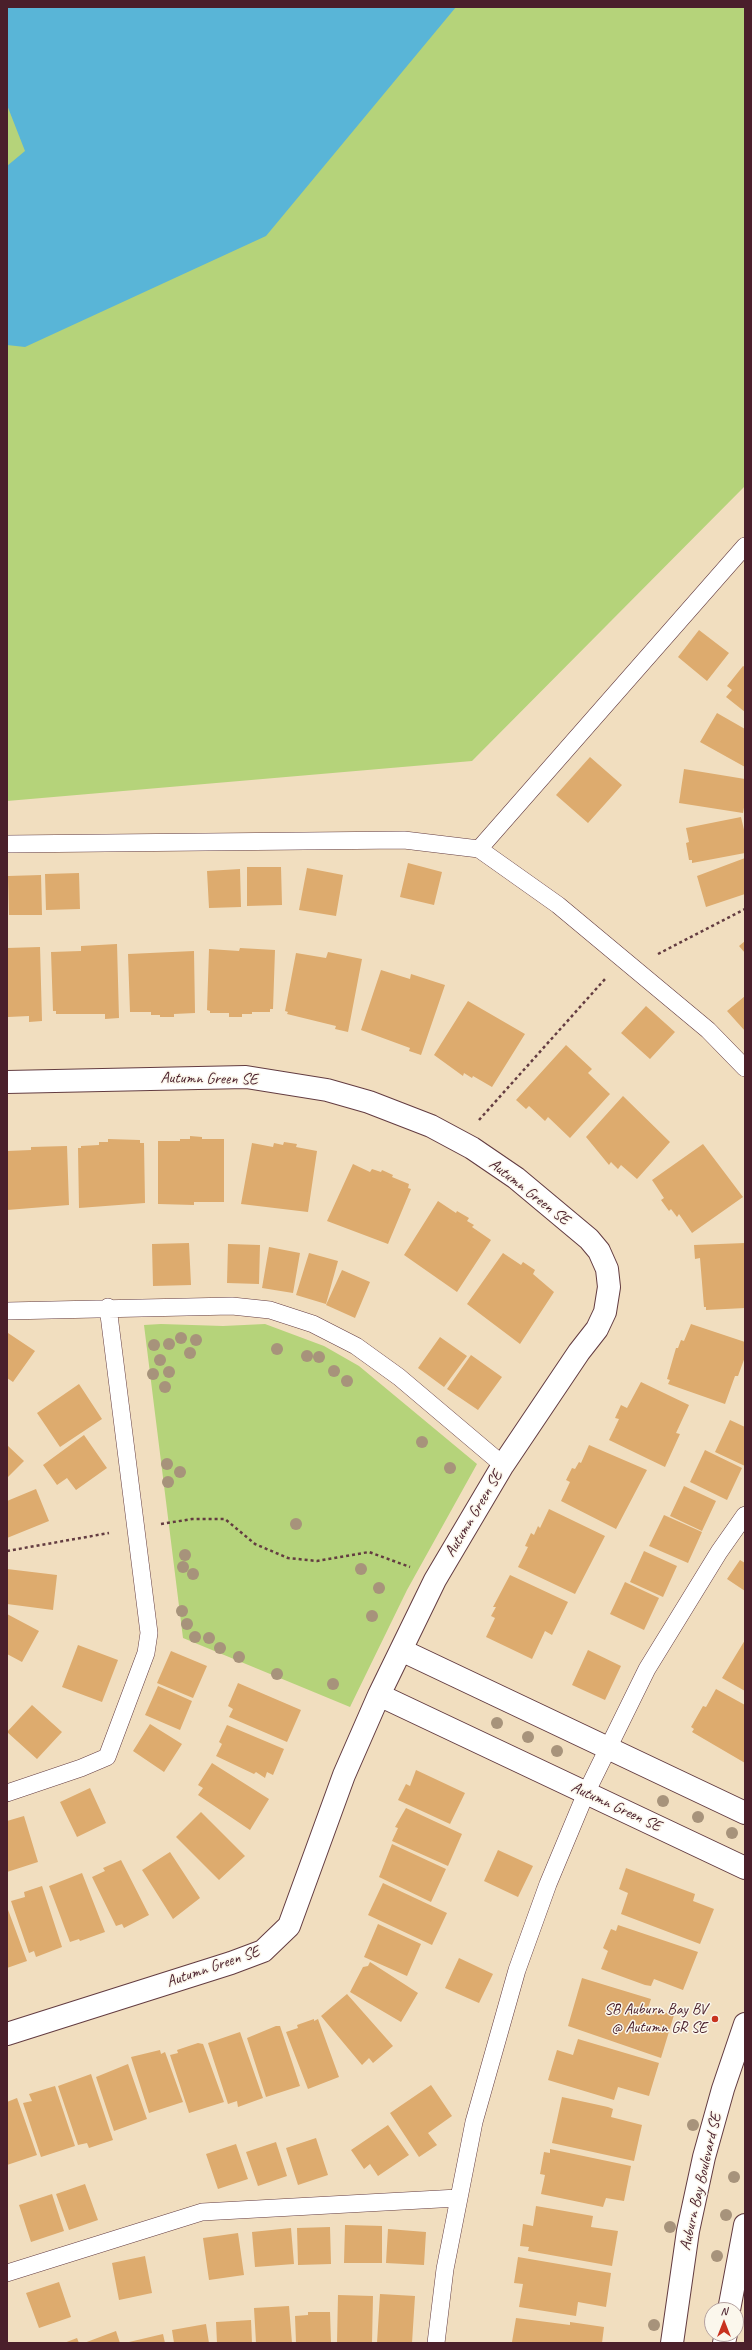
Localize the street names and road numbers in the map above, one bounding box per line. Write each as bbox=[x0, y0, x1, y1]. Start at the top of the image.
street label: Autumn Green SE bbox=[160, 1069, 258, 1089]
street label: Autumn Green SE bbox=[485, 1155, 573, 1229]
street label: Autumn Green SE bbox=[441, 1467, 507, 1561]
street label: Autumn Green SE bbox=[568, 1778, 664, 1836]
street label: Autumn Green SE bbox=[164, 1942, 262, 1992]
street label: Auburn Bay Boulevard SE bbox=[676, 2112, 726, 2252]

